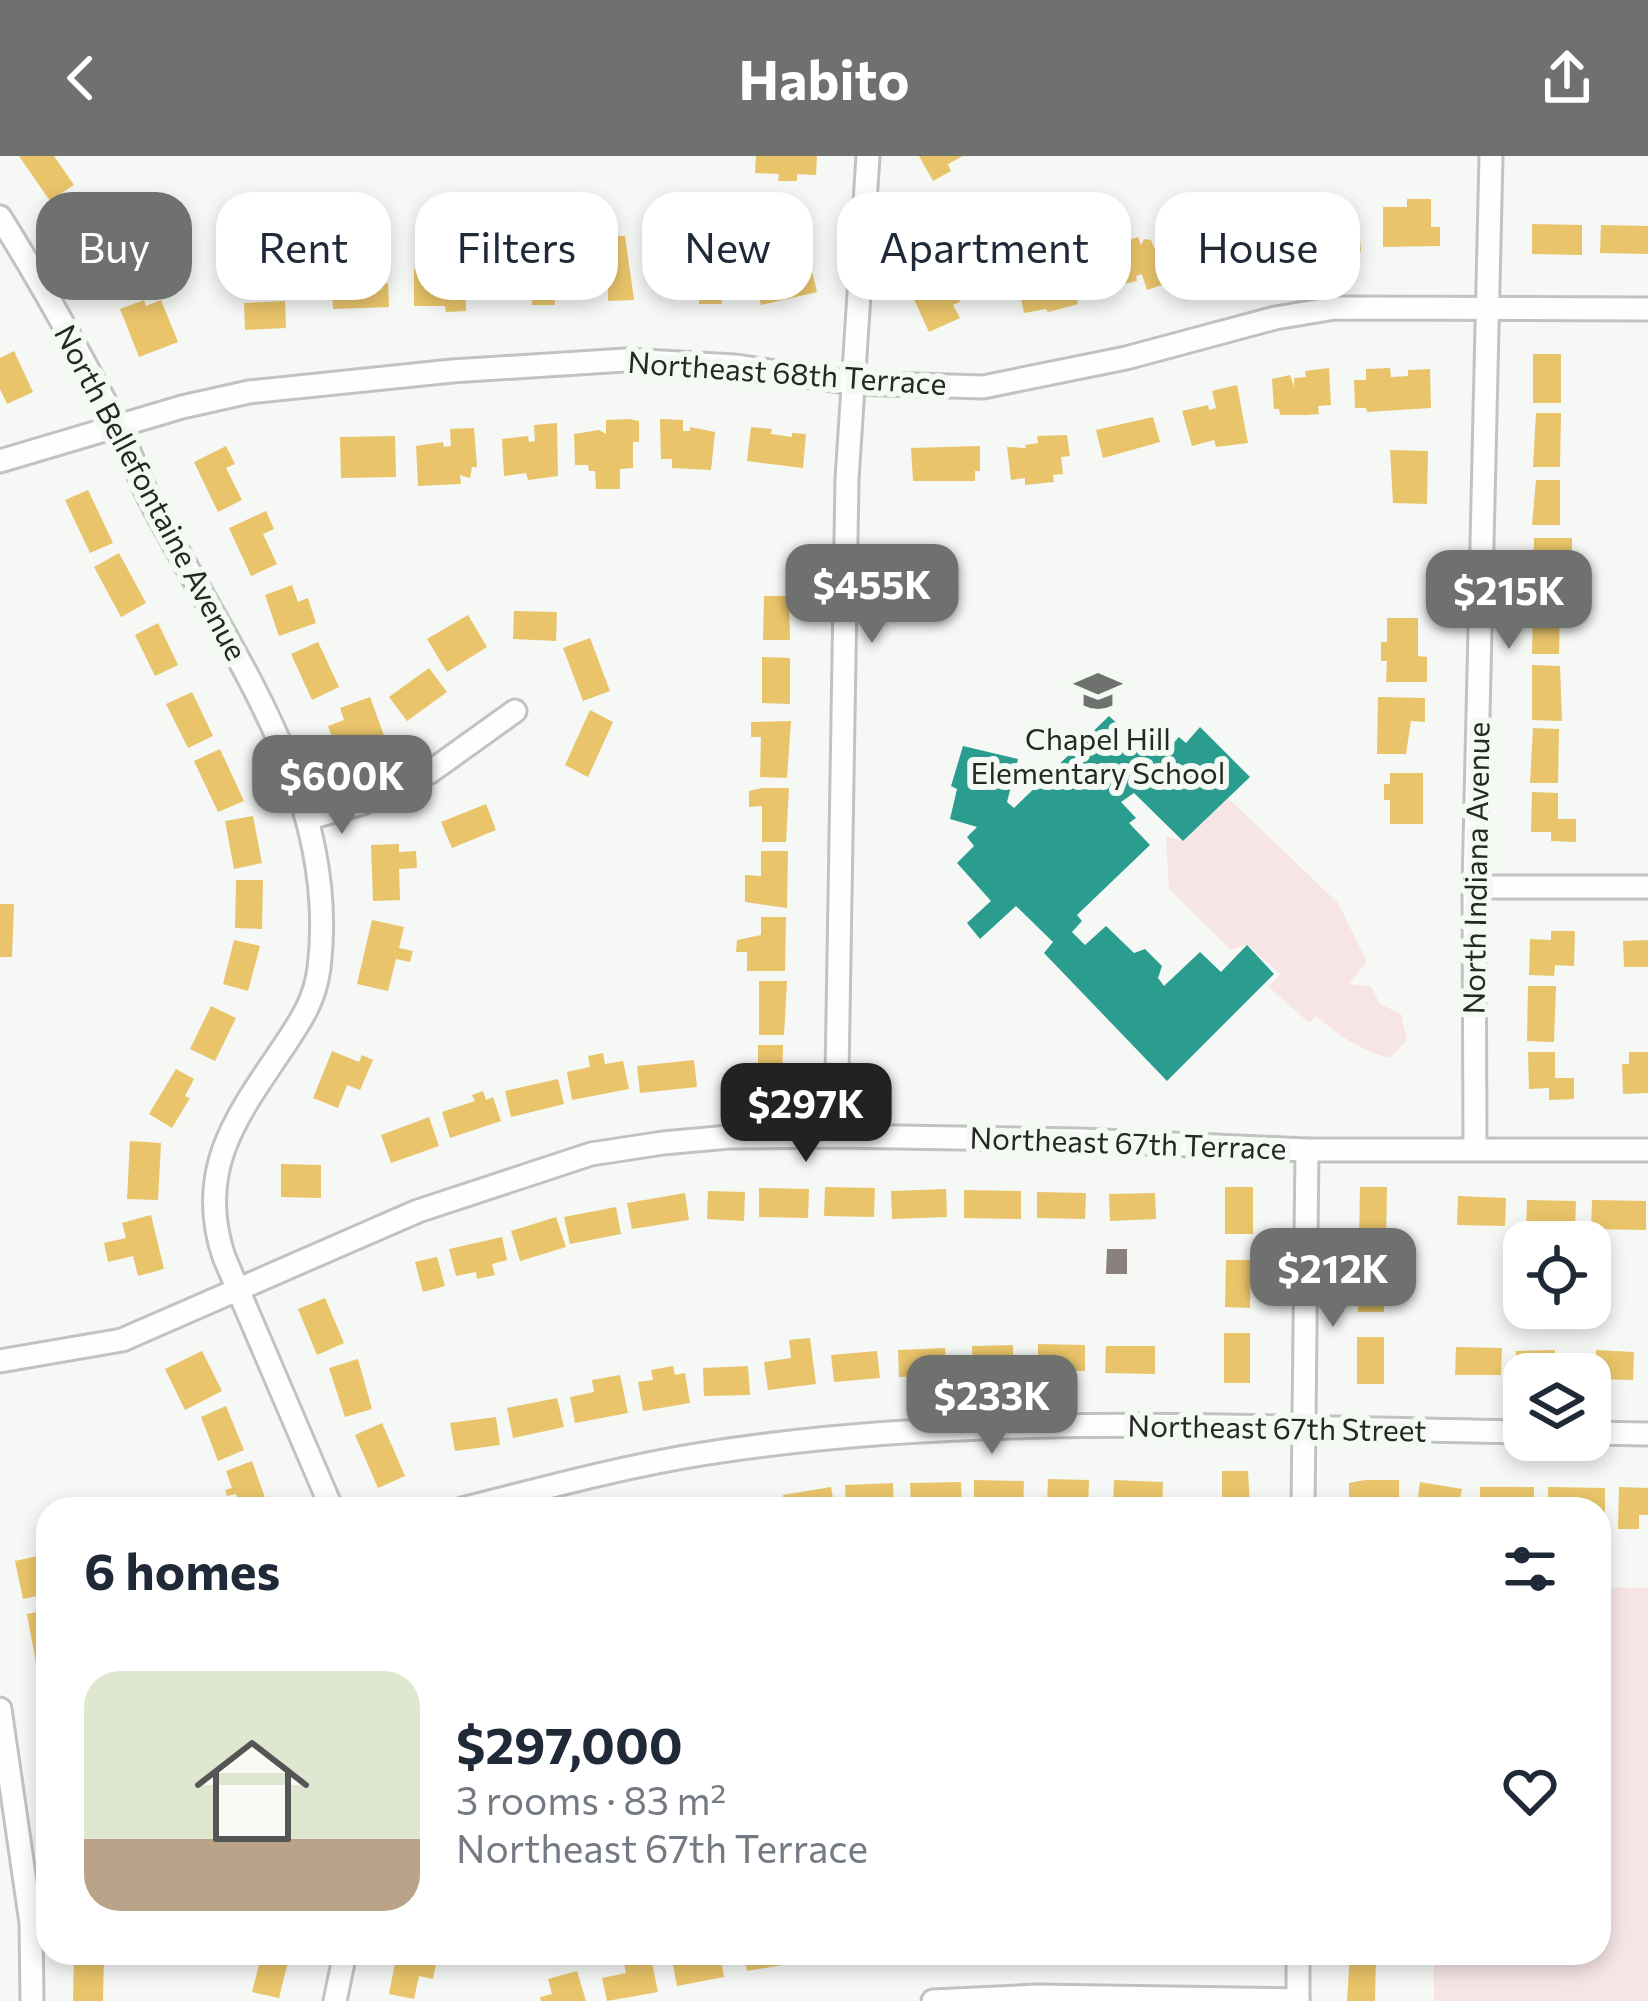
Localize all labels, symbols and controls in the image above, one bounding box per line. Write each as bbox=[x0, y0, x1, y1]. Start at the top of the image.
icon: back bbox=[48, 45, 114, 111]
text: Habito bbox=[739, 45, 909, 111]
icon: share bbox=[1534, 45, 1600, 111]
chip: Buy bbox=[36, 192, 192, 300]
chip: Rent bbox=[216, 192, 391, 300]
chip: Filters bbox=[415, 192, 618, 300]
chip: New bbox=[642, 192, 813, 300]
chip: Apartment bbox=[837, 192, 1131, 300]
chip: House bbox=[1155, 192, 1360, 300]
street label: North Bellefontaine Avenue bbox=[48, 318, 256, 666]
street label: Northeast 68th Terrace bbox=[626, 342, 948, 401]
pin: $455K bbox=[788, 544, 956, 646]
pin: $215K bbox=[1425, 550, 1593, 652]
text: $455K bbox=[812, 559, 932, 607]
text: $215K bbox=[1453, 565, 1565, 613]
school or university icon: Chapel Hill Elementary School bbox=[1073, 666, 1123, 716]
place label: Chapel Hill Elementary School bbox=[971, 719, 1225, 790]
street label: North Indiana Avenue bbox=[1453, 721, 1496, 1015]
pin: $600K bbox=[258, 735, 426, 837]
text: $600K bbox=[279, 750, 405, 798]
pin: $297K bbox=[722, 1063, 890, 1165]
text: $297K bbox=[748, 1078, 864, 1126]
street label: Northeast 67th Terrace bbox=[969, 1117, 1287, 1166]
map controls bbox=[1503, 1221, 1611, 1461]
button: locate bbox=[1503, 1221, 1611, 1329]
pin: $212K bbox=[1249, 1228, 1417, 1330]
text: $212K bbox=[1277, 1243, 1389, 1291]
button: layers bbox=[1503, 1353, 1611, 1461]
pin: $233K bbox=[908, 1355, 1076, 1457]
text: $233K bbox=[933, 1370, 1051, 1418]
street label: Northeast 67th Street bbox=[1127, 1405, 1427, 1448]
icon: filters bbox=[1497, 1536, 1563, 1602]
text: 6 homes bbox=[84, 1538, 280, 1601]
text: $297,000 bbox=[456, 1712, 683, 1775]
icon: home bbox=[180, 1719, 324, 1863]
icon: heart bbox=[1497, 1758, 1563, 1824]
text: 3 rooms · 83 m² bbox=[456, 1775, 726, 1823]
text: Northeast 67th Terrace bbox=[456, 1823, 868, 1871]

